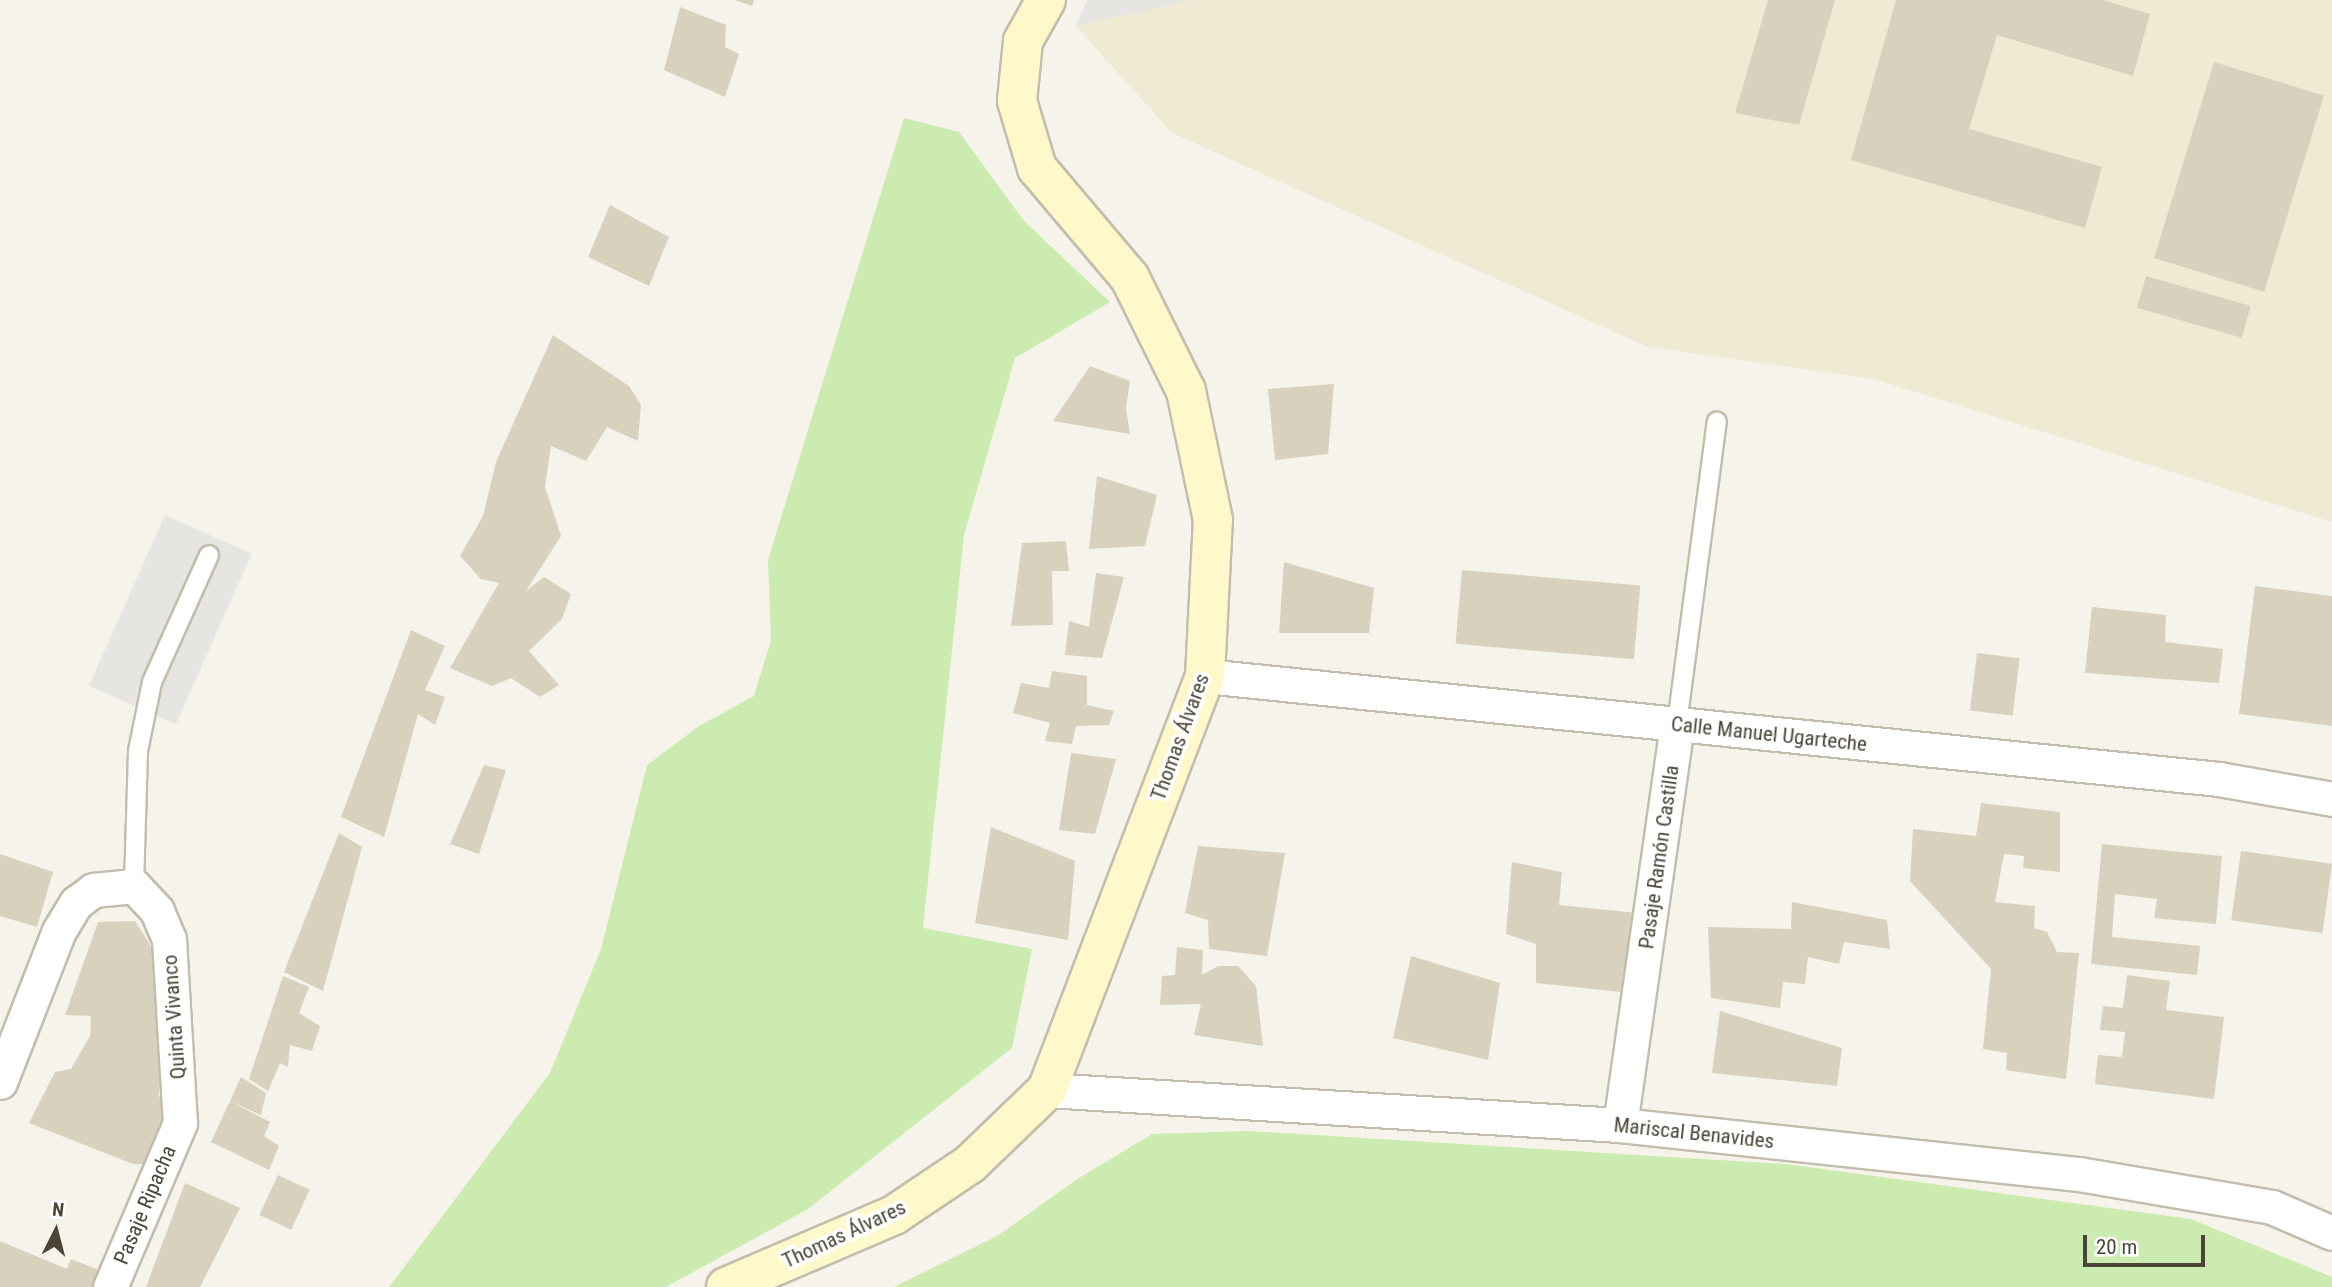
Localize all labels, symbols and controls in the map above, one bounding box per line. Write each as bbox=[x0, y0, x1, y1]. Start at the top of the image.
street label: Thomas Álvares bbox=[1145, 670, 1215, 804]
street label: Calle Manuel Ugarteche bbox=[1670, 711, 1868, 757]
street label: Pasaje Ramón Castilla bbox=[1634, 763, 1684, 951]
street label: Quinta Vivanco bbox=[157, 954, 191, 1080]
street label: Mariscal Benavides bbox=[1613, 1112, 1775, 1154]
street label: Pasaje Ripacha bbox=[109, 1142, 181, 1268]
street label: Thomas Álvares bbox=[778, 1194, 910, 1274]
north arrow bbox=[21, 1196, 91, 1266]
text: N bbox=[51, 1198, 65, 1222]
scale bar bbox=[2087, 1220, 2210, 1264]
text: 20 m bbox=[2096, 1235, 2137, 1259]

